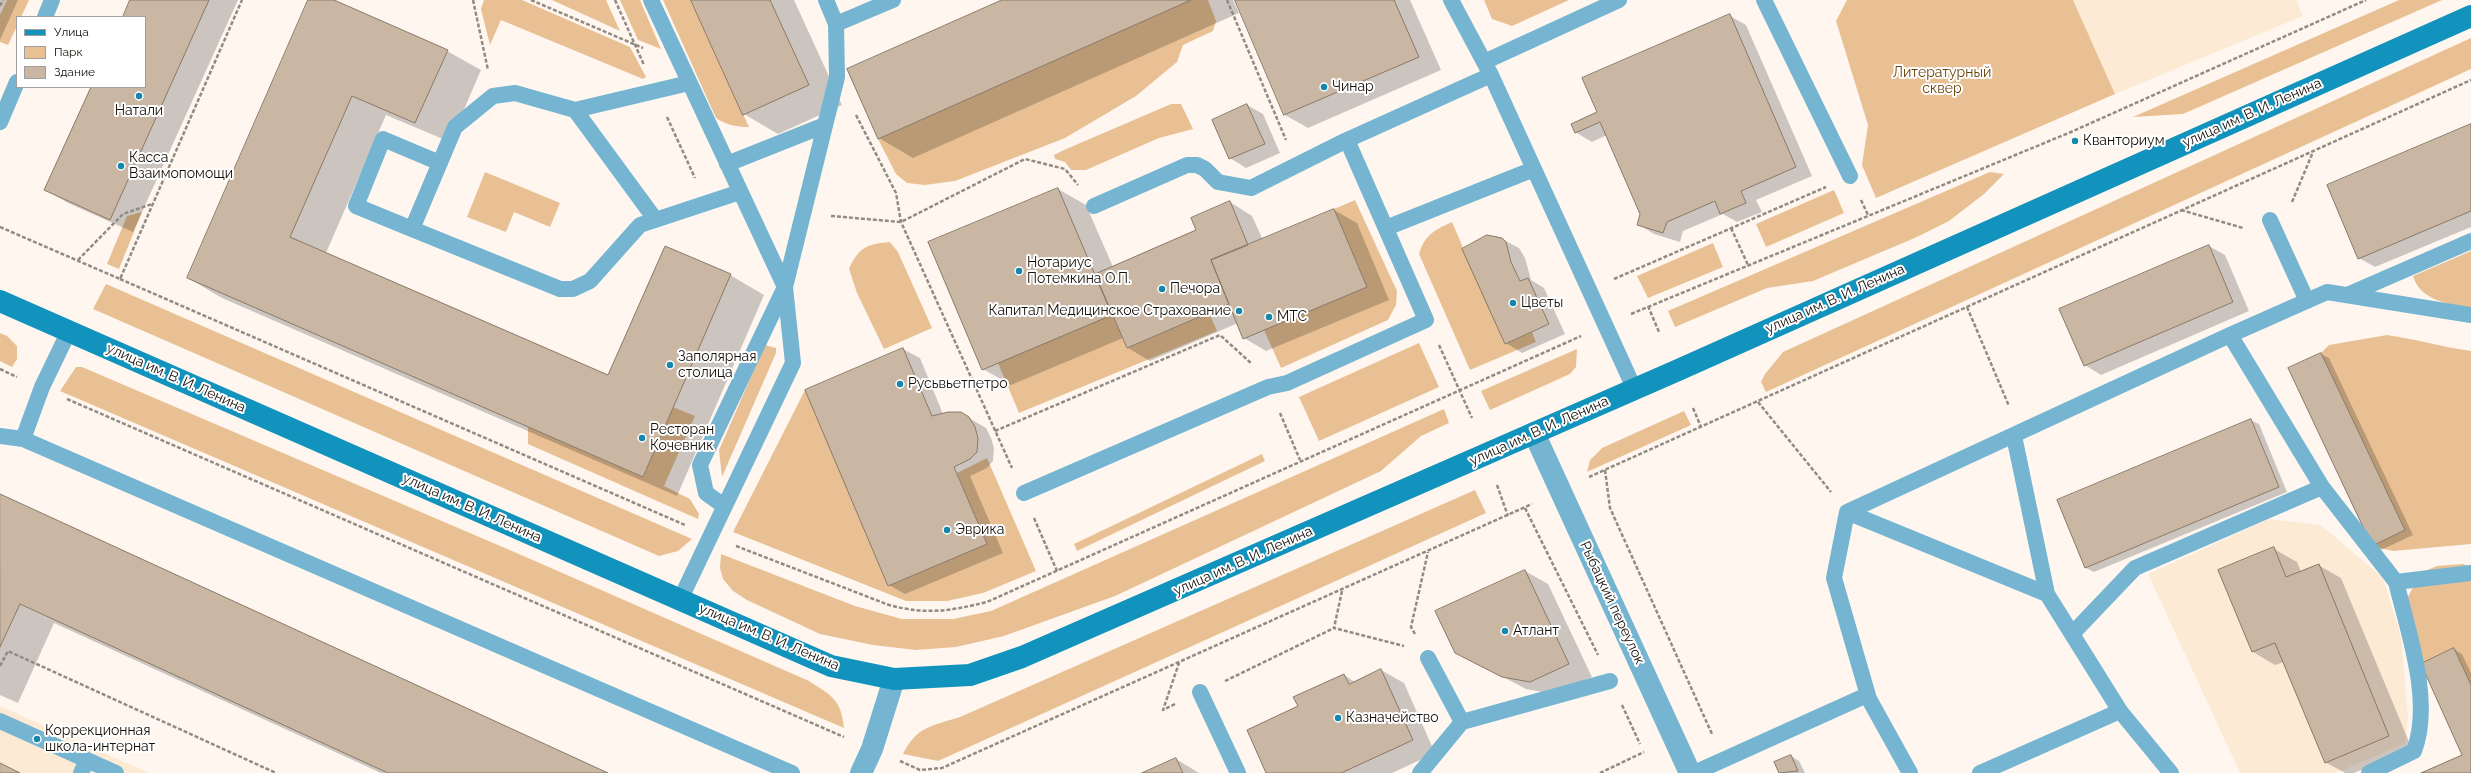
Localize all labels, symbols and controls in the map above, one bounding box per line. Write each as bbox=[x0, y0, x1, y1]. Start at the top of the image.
legend bbox=[16, 16, 146, 88]
text: Улица bbox=[54, 25, 89, 39]
text: Парк bbox=[54, 45, 83, 59]
text: Здание bbox=[54, 65, 95, 79]
park label: Литературный сквер bbox=[1893, 65, 1991, 98]
street label: улица им. В. И. Ленина bbox=[2180, 75, 2324, 151]
place label: Чинар bbox=[1332, 79, 1374, 95]
marker: Чинар bbox=[1319, 82, 1329, 92]
marker: Натали bbox=[134, 91, 144, 101]
place label: Натали bbox=[115, 103, 163, 119]
place label: Кванториум bbox=[2083, 133, 2165, 149]
marker: Кванториум bbox=[2070, 136, 2080, 146]
place label: Касса Взаимопомощи bbox=[129, 150, 233, 182]
marker: Касса Взаимопомощи bbox=[116, 161, 126, 171]
place label: Нотариус Потемкина О.П. bbox=[1027, 255, 1131, 288]
street label: улица им. В. И. Ленина bbox=[1763, 261, 1907, 337]
marker: Нотариус Потемкина О.П. bbox=[1014, 266, 1024, 276]
place label: Печора bbox=[1170, 281, 1220, 297]
marker: Печора bbox=[1157, 284, 1167, 294]
place label: Цветы bbox=[1521, 295, 1563, 311]
marker: Цветы bbox=[1508, 298, 1518, 308]
place label: Капитал Медицинское Страхование bbox=[989, 303, 1231, 319]
marker: Капитал Медицинское Страхование bbox=[1234, 306, 1244, 316]
place label: МТС bbox=[1277, 309, 1307, 325]
marker: МТС bbox=[1264, 312, 1274, 322]
street label: улица им. В. И. Ленина bbox=[104, 340, 248, 416]
place label: Заполярная столица bbox=[678, 349, 756, 382]
marker: Заполярная столица bbox=[665, 360, 675, 370]
place label: Русьвьетпетро bbox=[908, 376, 1008, 392]
marker: Русьвьетпетро bbox=[895, 379, 905, 389]
street label: улица им. В. И. Ленина bbox=[1467, 393, 1611, 469]
place label: Ресторан Кочевник bbox=[650, 422, 714, 454]
marker: Ресторан Кочевник bbox=[637, 433, 647, 443]
street label: улица им. В. И. Ленина bbox=[400, 470, 544, 546]
place label: Эврика bbox=[955, 522, 1004, 538]
street label: улица им. В. И. Ленина bbox=[1171, 523, 1315, 599]
marker: Эврика bbox=[942, 525, 952, 535]
street label: Рыбацкий переулок bbox=[1576, 539, 1648, 667]
street label: улица им. В. И. Ленина bbox=[696, 600, 842, 674]
place label: Атлант bbox=[1513, 623, 1559, 639]
marker: Атлант bbox=[1500, 626, 1510, 636]
place label: Казначейство bbox=[1346, 710, 1439, 726]
marker: Казначейство bbox=[1333, 713, 1343, 723]
place label: Коррекционная школа-интернат bbox=[45, 723, 155, 756]
marker: Коррекционная школа-интернат bbox=[32, 734, 42, 744]

